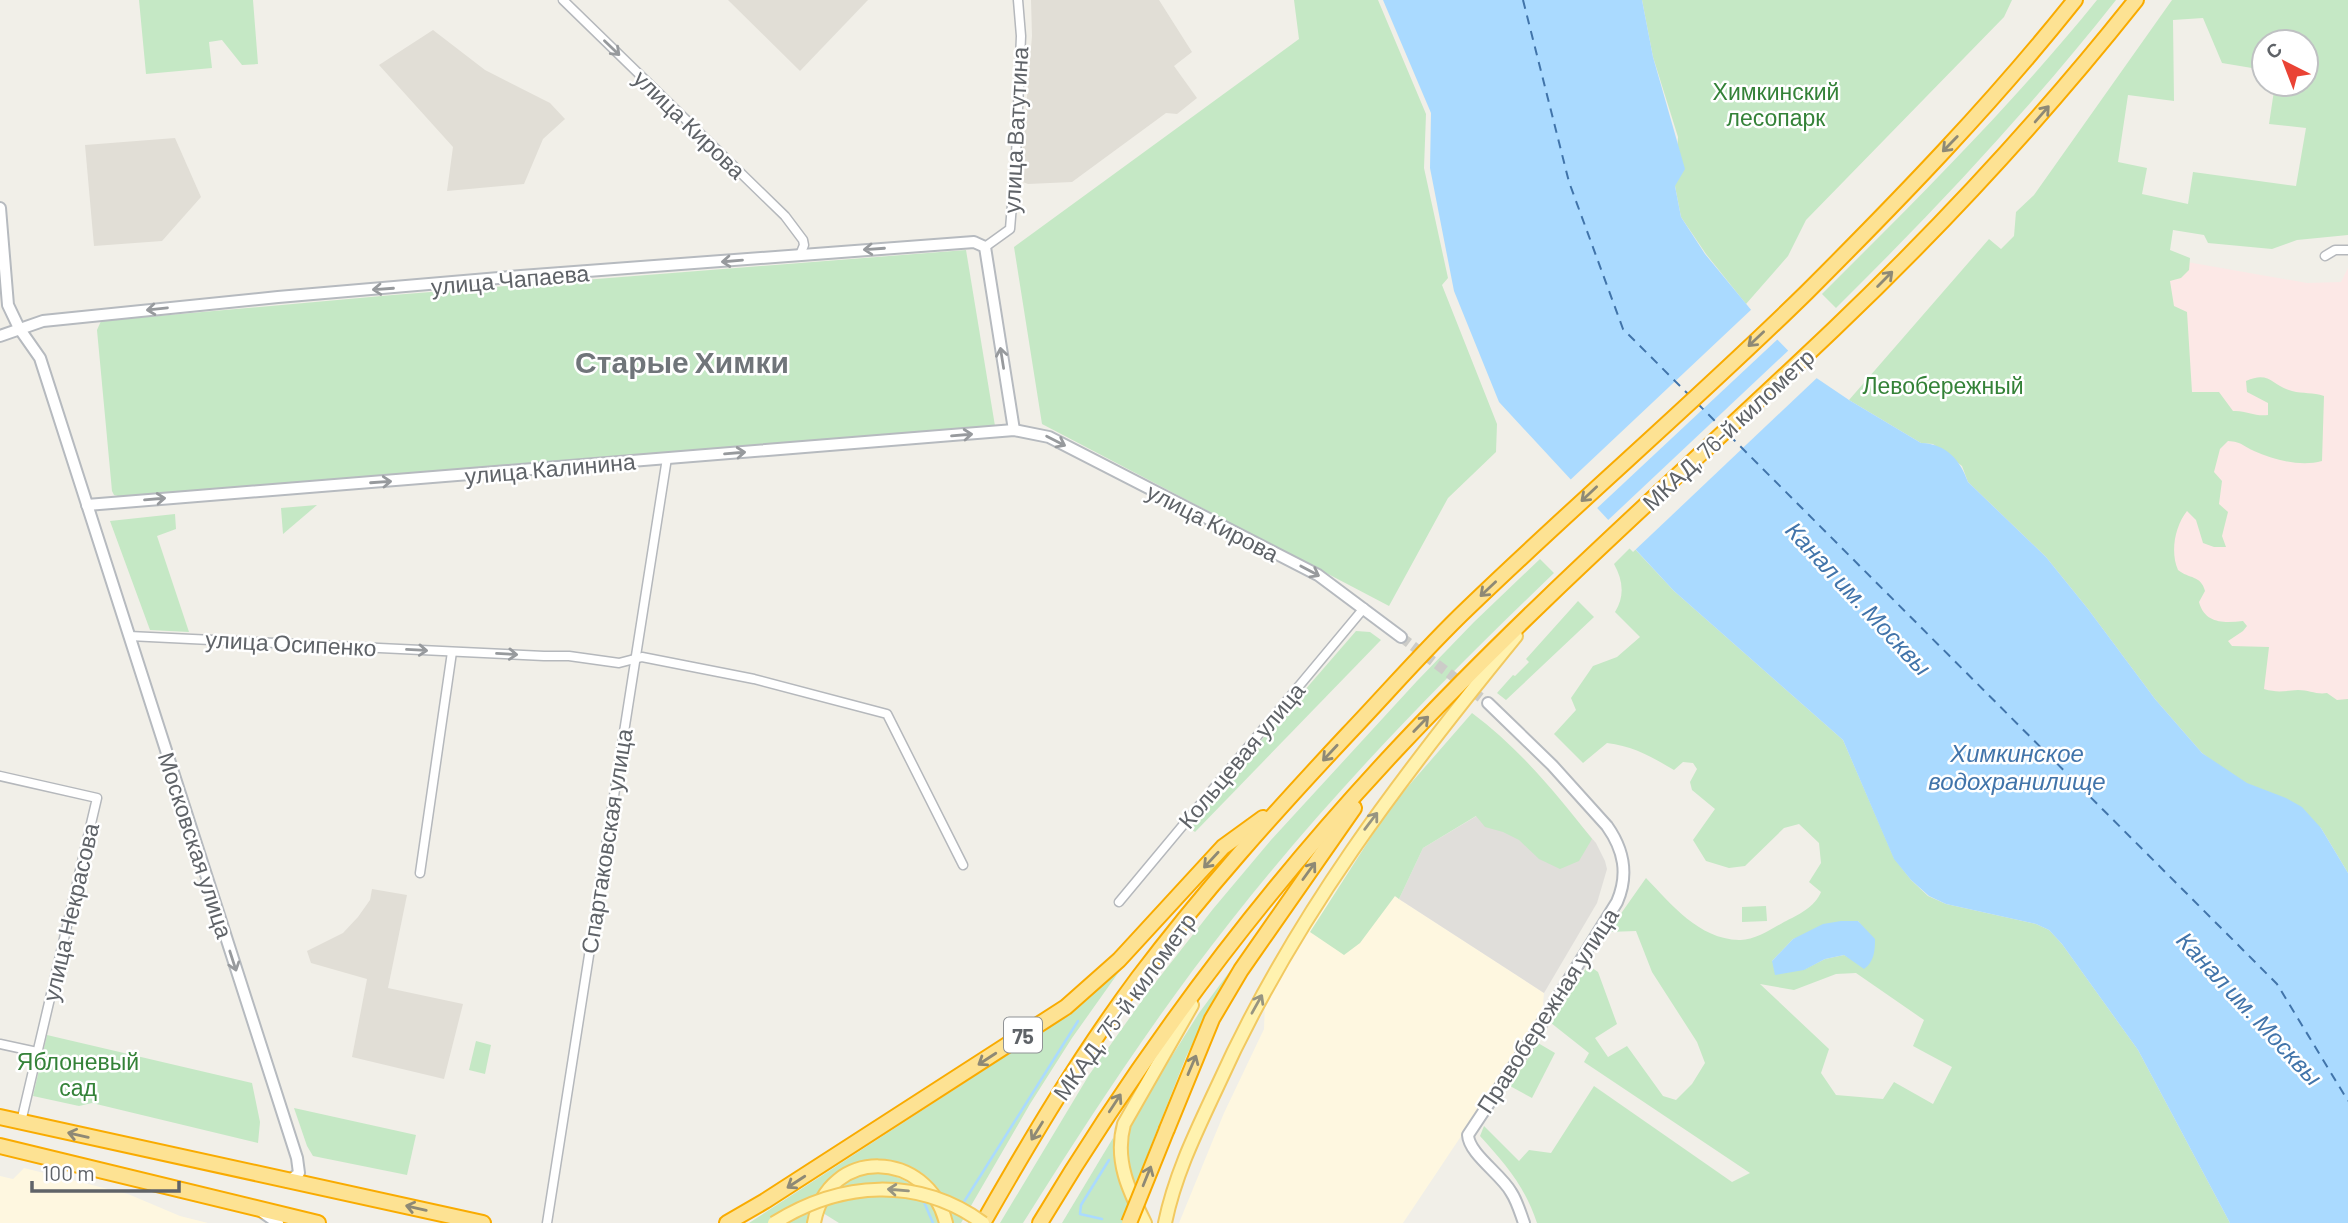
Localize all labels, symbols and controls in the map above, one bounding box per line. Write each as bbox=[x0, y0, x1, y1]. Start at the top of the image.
north arrow bbox=[2250, 28, 2320, 98]
text: С bbox=[2260, 37, 2286, 63]
one-way arrow bbox=[603, 39, 620, 56]
street label: улица Ватутина bbox=[997, 46, 1033, 214]
street label: улица Кирова bbox=[628, 64, 752, 184]
park label: Химкинский лесопарк bbox=[1713, 77, 1839, 131]
one-way arrow bbox=[2034, 105, 2050, 123]
one-way arrow bbox=[1941, 135, 1958, 152]
one-way arrow bbox=[864, 243, 886, 256]
one-way arrow bbox=[721, 255, 744, 268]
street label: улица Чапаева bbox=[430, 258, 590, 300]
one-way arrow bbox=[1877, 270, 1894, 287]
one-way arrow bbox=[373, 283, 395, 296]
one-way arrow bbox=[146, 303, 169, 316]
one-way arrow bbox=[1748, 331, 1765, 348]
street label: МКАД, 76-й километр bbox=[1636, 342, 1820, 516]
district label: Старые Химки bbox=[575, 343, 789, 379]
one-way arrow bbox=[995, 347, 1008, 370]
park label: Левобережный bbox=[1862, 371, 2024, 399]
one-way arrow bbox=[950, 428, 972, 441]
one-way arrow bbox=[1046, 435, 1066, 449]
one-way arrow bbox=[723, 446, 746, 459]
street label: улица Калинина bbox=[463, 447, 637, 489]
one-way arrow bbox=[370, 475, 393, 488]
street label: улица Кирова bbox=[1142, 477, 1284, 567]
one-way arrow bbox=[1581, 486, 1598, 503]
one-way arrow bbox=[143, 492, 165, 505]
water label: Канал им. Москвы bbox=[1780, 515, 1938, 681]
one-way arrow bbox=[1299, 564, 1319, 578]
one-way arrow bbox=[1480, 580, 1497, 597]
street label: улица Осипенко bbox=[205, 625, 377, 661]
one-way arrow bbox=[405, 644, 428, 657]
one-way arrow bbox=[496, 648, 519, 661]
street label: Кольцевая улица bbox=[1172, 676, 1310, 834]
one-way arrow bbox=[1412, 716, 1429, 733]
street label: Спартаковская улица bbox=[574, 726, 638, 956]
water label: Химкинское водохранилище bbox=[1928, 738, 2106, 795]
one-way arrow bbox=[1322, 744, 1339, 761]
street label: Московская улица bbox=[153, 748, 239, 942]
one-way arrow bbox=[1364, 812, 1379, 831]
street label: улица Некрасова bbox=[36, 820, 104, 1004]
one-way arrow bbox=[1203, 851, 1219, 869]
one-way arrow bbox=[1302, 862, 1316, 881]
street label: Правобережная улица bbox=[1470, 902, 1624, 1118]
street label: МКАД, 75-й километр bbox=[1047, 907, 1201, 1105]
water label: Канал им. Москвы bbox=[2171, 925, 2329, 1091]
one-way arrow bbox=[228, 949, 241, 971]
one-way arrow bbox=[1250, 995, 1264, 1015]
road number: 75 bbox=[1004, 1018, 1042, 1052]
park label: Яблоневый сад bbox=[17, 1047, 139, 1101]
one-way arrow bbox=[978, 1051, 997, 1066]
one-way arrow bbox=[1186, 1055, 1199, 1077]
one-way arrow bbox=[1108, 1093, 1122, 1113]
one-way arrow bbox=[1029, 1121, 1044, 1140]
one-way arrow bbox=[67, 1128, 90, 1141]
scale bar bbox=[32, 1150, 178, 1194]
text: 100 m bbox=[42, 1160, 95, 1185]
one-way arrow bbox=[1142, 1165, 1155, 1187]
one-way arrow bbox=[786, 1175, 806, 1189]
one-way arrow bbox=[887, 1183, 910, 1196]
one-way arrow bbox=[406, 1201, 428, 1214]

